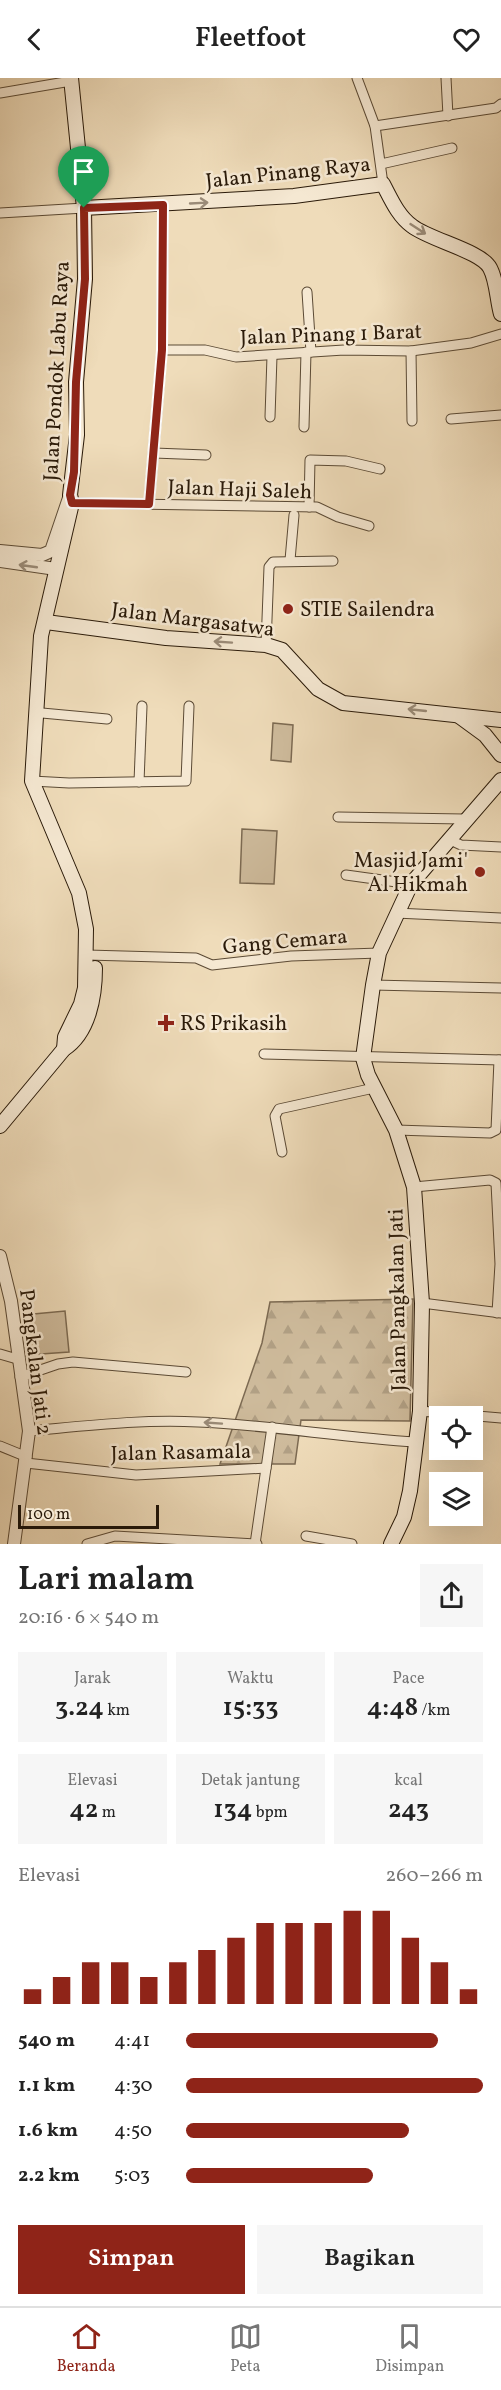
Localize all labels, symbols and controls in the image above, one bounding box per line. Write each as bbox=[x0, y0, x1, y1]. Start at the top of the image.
text: Fleetfoot bbox=[195, 20, 306, 58]
icon: back bbox=[18, 23, 51, 56]
icon: heart bbox=[450, 23, 483, 56]
pin bbox=[58, 146, 109, 208]
street label: Jalan Pinang Raya bbox=[204, 150, 372, 197]
icon: arrive bbox=[67, 155, 100, 188]
one-way arrow bbox=[189, 197, 209, 208]
one-way arrow bbox=[409, 224, 426, 236]
street label: Jalan Pondok Labu Raya bbox=[37, 260, 78, 482]
street label: Jalan Pinang 1 Barat bbox=[240, 318, 423, 353]
street label: Jalan Haji Saleh bbox=[167, 473, 313, 508]
one-way arrow bbox=[19, 560, 39, 571]
street label: Jalan Margasatwa bbox=[110, 596, 276, 645]
place label: STIE Sailendra bbox=[300, 596, 435, 625]
marker: STIE Sailendra bbox=[281, 602, 295, 616]
one-way arrow bbox=[214, 636, 234, 647]
one-way arrow bbox=[408, 704, 428, 715]
place label: Masjid Jami' Al Hikmah bbox=[354, 847, 468, 900]
marker: Masjid Jami' Al Hikmah bbox=[473, 865, 487, 879]
street label: Gang Cemara bbox=[221, 923, 349, 962]
place label: RS Prikasih bbox=[180, 1010, 287, 1039]
marker: RS Prikasih bbox=[157, 1014, 175, 1032]
street label: Jalan Pangkalan Jati bbox=[382, 1208, 415, 1392]
street label: Pangkalan Jati 2 bbox=[11, 1287, 58, 1437]
map controls bbox=[429, 1406, 483, 1526]
button: locate bbox=[429, 1406, 483, 1460]
one-way arrow bbox=[204, 1417, 224, 1428]
street label: Jalan Rasamala bbox=[110, 1438, 252, 1469]
button: layers bbox=[429, 1472, 483, 1526]
scale bar bbox=[18, 1502, 159, 1530]
text: 100 m bbox=[27, 1504, 70, 1526]
text: Lari malam bbox=[18, 1558, 195, 1604]
button: share bbox=[420, 1564, 483, 1627]
text: 20:16 · 6 × 540 m bbox=[18, 1604, 159, 1632]
text: Jarak bbox=[74, 1668, 111, 1690]
text: Waktu bbox=[227, 1668, 274, 1690]
text: Pace bbox=[392, 1668, 425, 1690]
text: 3.24 bbox=[55, 1690, 104, 1726]
text: 15:33 bbox=[222, 1690, 279, 1726]
text: 4:48 bbox=[367, 1690, 418, 1726]
text: km bbox=[104, 1700, 130, 1722]
text: /km bbox=[418, 1700, 450, 1722]
text: Elevasi bbox=[68, 1770, 117, 1792]
text: Detak jantung bbox=[201, 1770, 300, 1792]
text: kcal bbox=[394, 1770, 423, 1792]
text: 42 bbox=[69, 1792, 98, 1828]
text: 134 bbox=[213, 1792, 252, 1828]
text: 243 bbox=[388, 1792, 429, 1828]
text: m bbox=[98, 1802, 116, 1824]
text: bpm bbox=[252, 1802, 288, 1824]
text: Elevasi bbox=[18, 1862, 80, 1890]
text: 260–266 m bbox=[386, 1862, 483, 1890]
text: 540 m bbox=[18, 2027, 75, 2055]
text: 4:41 bbox=[114, 2027, 150, 2055]
text: 1.1 km bbox=[18, 2072, 75, 2100]
text: 4:30 bbox=[114, 2072, 153, 2100]
text: 1.6 km bbox=[18, 2117, 78, 2145]
text: 4:50 bbox=[114, 2117, 152, 2145]
text: 2.2 km bbox=[18, 2162, 80, 2190]
text: 5:03 bbox=[114, 2162, 150, 2190]
button: Simpan bbox=[18, 2225, 245, 2294]
button: Bagikan bbox=[257, 2225, 483, 2294]
tab: Beranda bbox=[57, 2320, 115, 2378]
tab: Peta bbox=[229, 2320, 262, 2378]
tab: Disimpan bbox=[375, 2320, 444, 2378]

